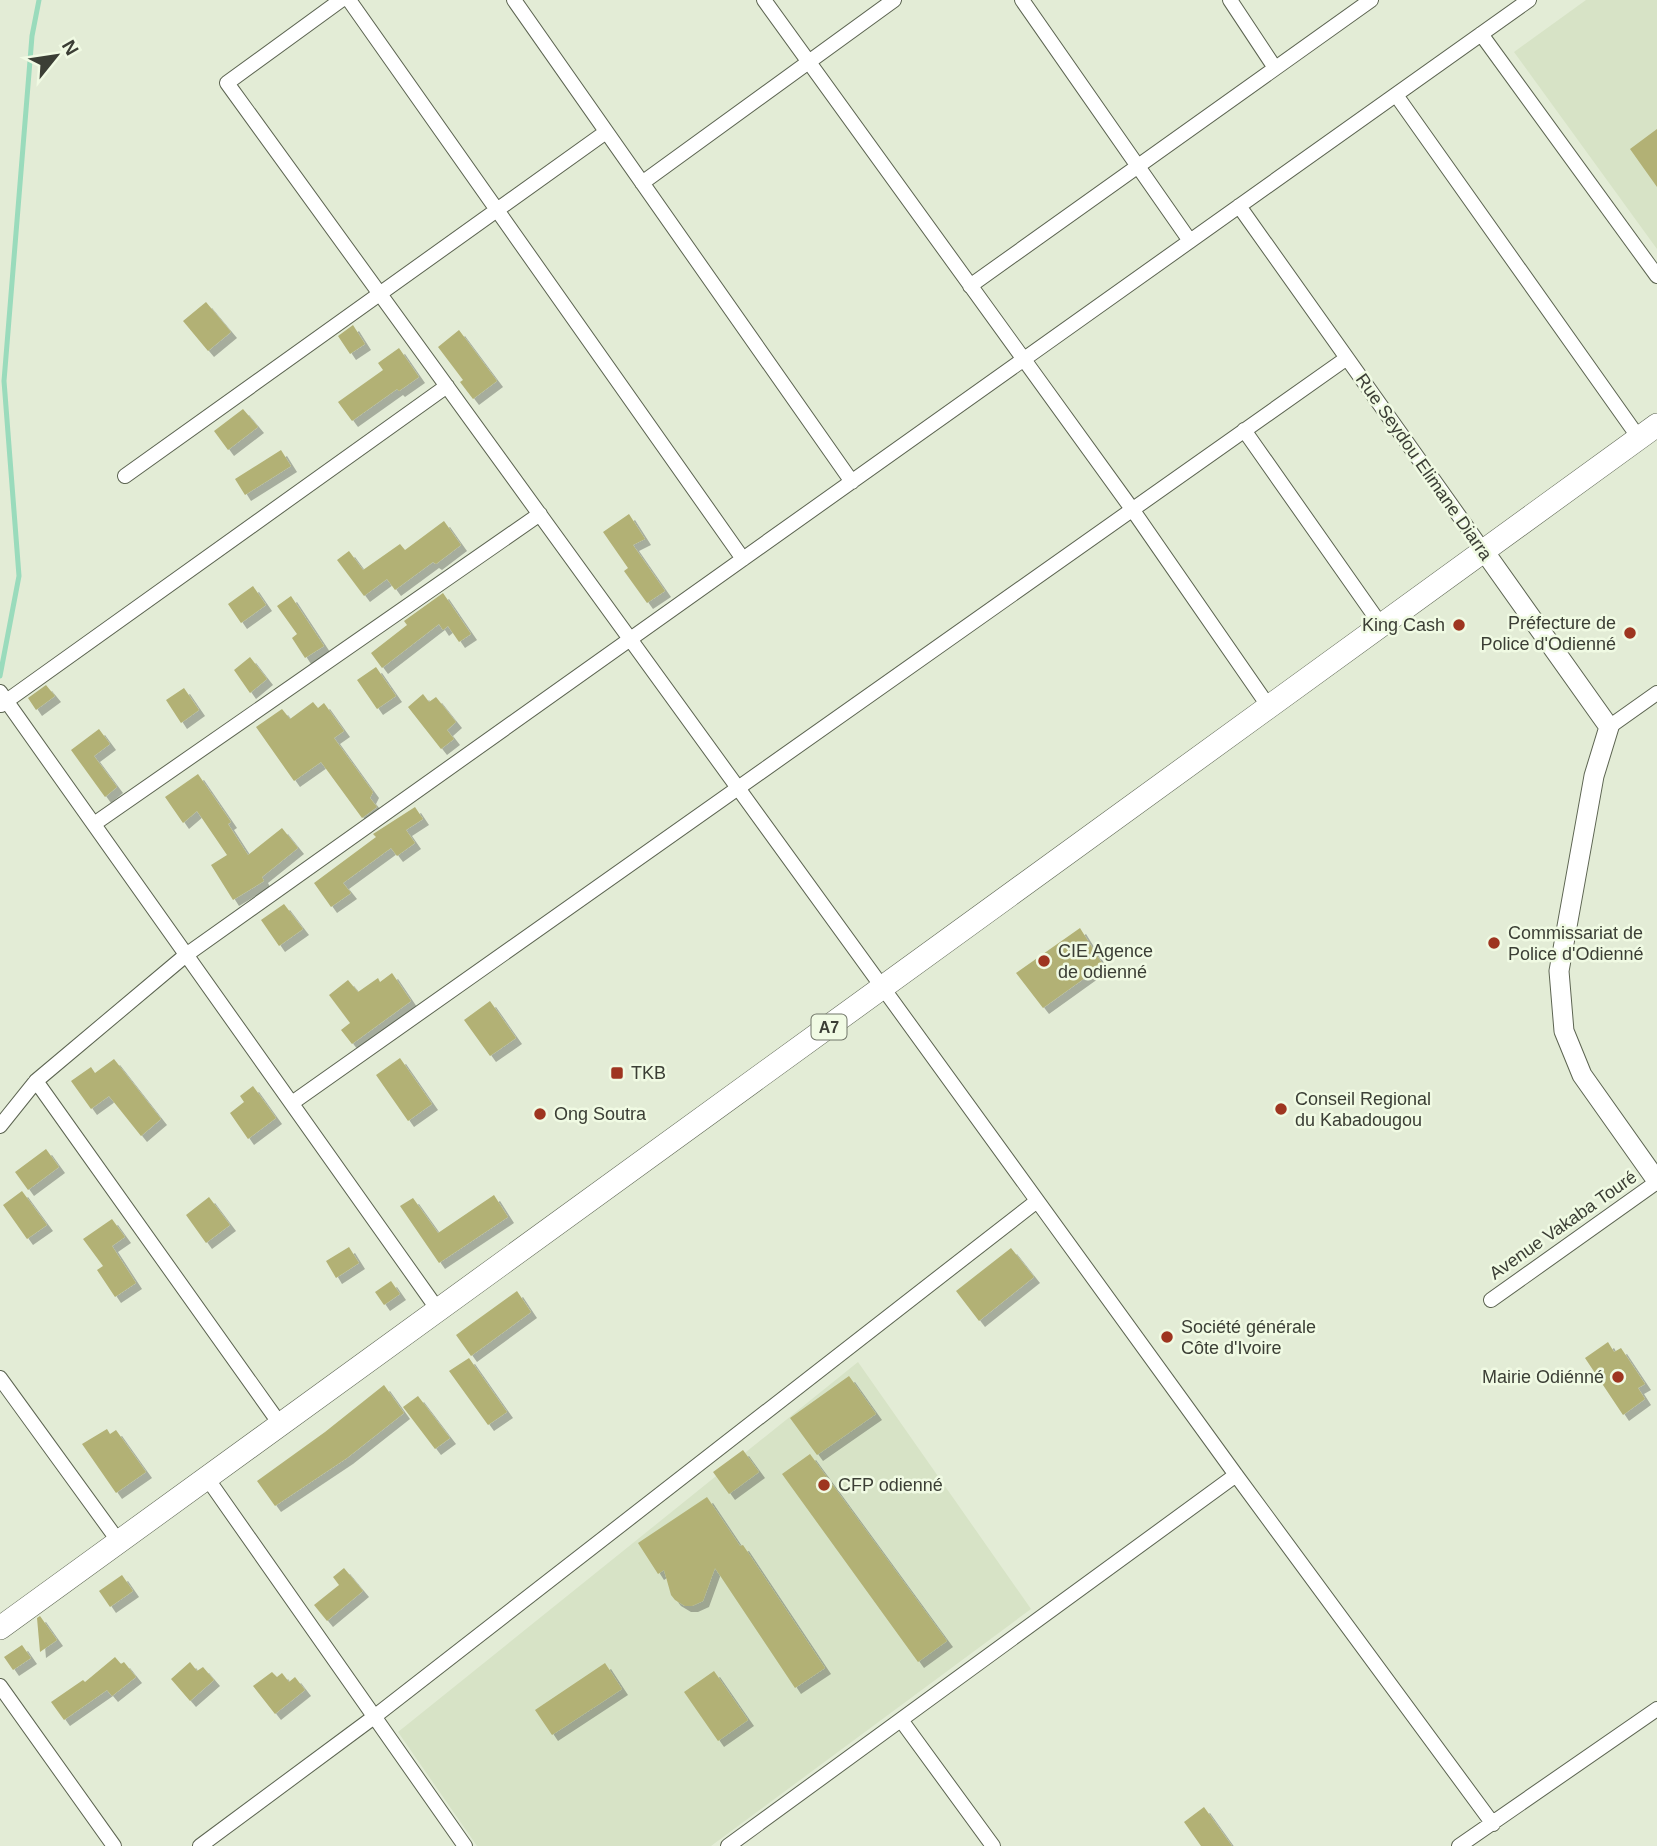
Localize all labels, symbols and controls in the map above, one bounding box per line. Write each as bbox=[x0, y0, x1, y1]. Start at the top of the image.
north arrow bbox=[21, 21, 91, 91]
text: N bbox=[58, 37, 83, 59]
street label: Rue Seydou Elimane Diarra bbox=[1352, 370, 1497, 565]
place label: Préfecture de Police d'Odienné bbox=[1480, 613, 1616, 654]
place label: King Cash bbox=[1362, 615, 1445, 635]
marker: King Cash bbox=[1451, 617, 1467, 633]
marker: Préfecture de Police d'Odienné bbox=[1622, 625, 1638, 641]
place label: Commissariat de Police d'Odienné bbox=[1508, 923, 1644, 964]
marker: Commissariat de Police d'Odienné bbox=[1486, 935, 1502, 951]
place label: CIE Agence de odienné bbox=[1058, 941, 1153, 982]
marker: CIE Agence de odienné bbox=[1036, 953, 1052, 969]
road number: A7 bbox=[812, 1015, 846, 1040]
place label: TKB bbox=[631, 1063, 666, 1083]
marker: TKB bbox=[609, 1065, 625, 1081]
place label: Conseil Regional du Kabadougou bbox=[1295, 1089, 1431, 1130]
marker: Conseil Regional du Kabadougou bbox=[1273, 1101, 1289, 1117]
place label: Ong Soutra bbox=[554, 1104, 647, 1124]
marker: Ong Soutra bbox=[532, 1106, 548, 1122]
street label: Avenue Vakaba Touré bbox=[1486, 1167, 1640, 1283]
place label: Société générale Côte d'Ivoire bbox=[1181, 1317, 1316, 1358]
marker: Société générale Côte d'Ivoire bbox=[1159, 1329, 1175, 1345]
place label: Mairie Odiénné bbox=[1482, 1367, 1604, 1387]
marker: Mairie Odiénné bbox=[1610, 1369, 1626, 1385]
place label: CFP odienné bbox=[838, 1475, 943, 1495]
marker: CFP odienné bbox=[816, 1477, 832, 1493]

